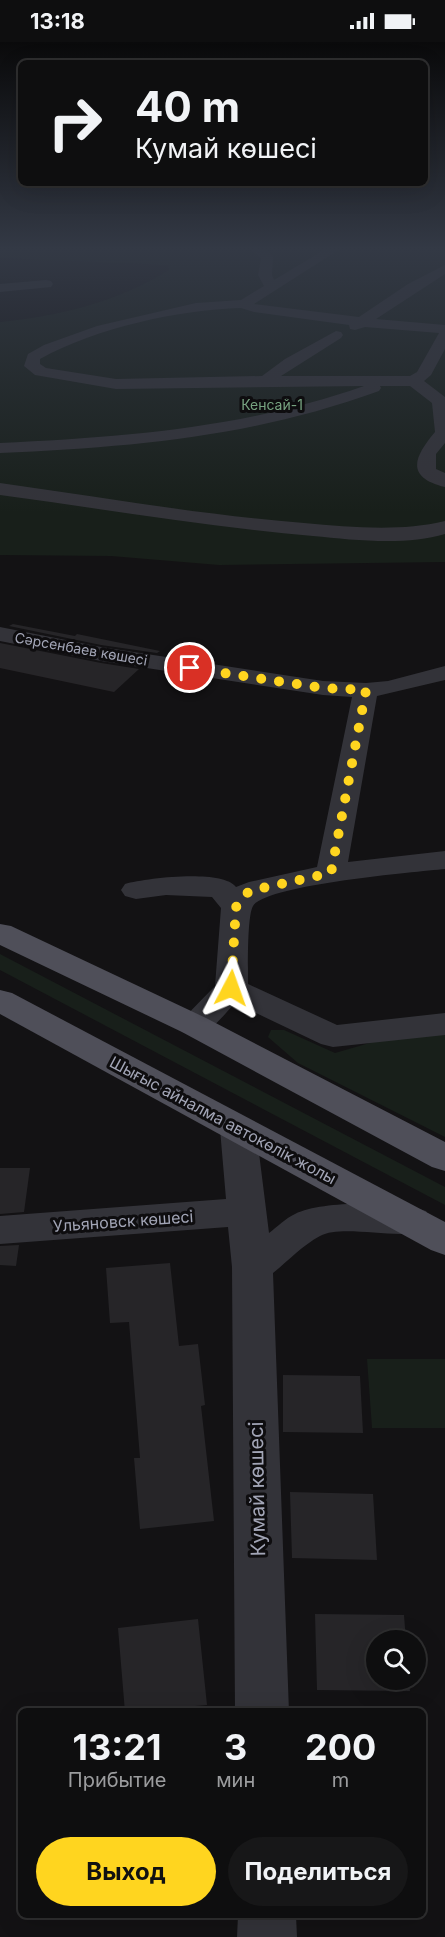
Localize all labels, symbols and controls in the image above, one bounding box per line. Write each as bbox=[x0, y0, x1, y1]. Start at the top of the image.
text: 13:18 bbox=[30, 8, 85, 34]
text: 40 m bbox=[135, 81, 240, 132]
icon: right bbox=[36, 84, 114, 162]
text: Кумай көшесі bbox=[135, 132, 317, 165]
park label: Кенсай-1 bbox=[241, 396, 303, 413]
street label: Сәрсенбаев көшесі bbox=[13, 628, 149, 669]
pin bbox=[164, 642, 215, 693]
icon: arrive bbox=[173, 651, 206, 684]
position arrow bbox=[199, 956, 263, 1020]
street label: Шығыс айналма автокөлік жолы bbox=[106, 1052, 340, 1188]
street label: Ульяновск көшесі bbox=[52, 1206, 194, 1236]
street label: Кумай көшесі bbox=[244, 1421, 270, 1557]
map controls bbox=[366, 1630, 426, 1690]
button: search bbox=[366, 1630, 426, 1690]
text: 13:21 bbox=[73, 1725, 162, 1769]
text: 3 bbox=[224, 1725, 247, 1769]
text: 200 bbox=[305, 1725, 376, 1769]
text: Прибытие bbox=[68, 1768, 166, 1792]
text: мин bbox=[216, 1768, 255, 1792]
text: m bbox=[332, 1768, 349, 1792]
button: Выход bbox=[36, 1837, 216, 1906]
button: Поделиться bbox=[228, 1837, 408, 1906]

